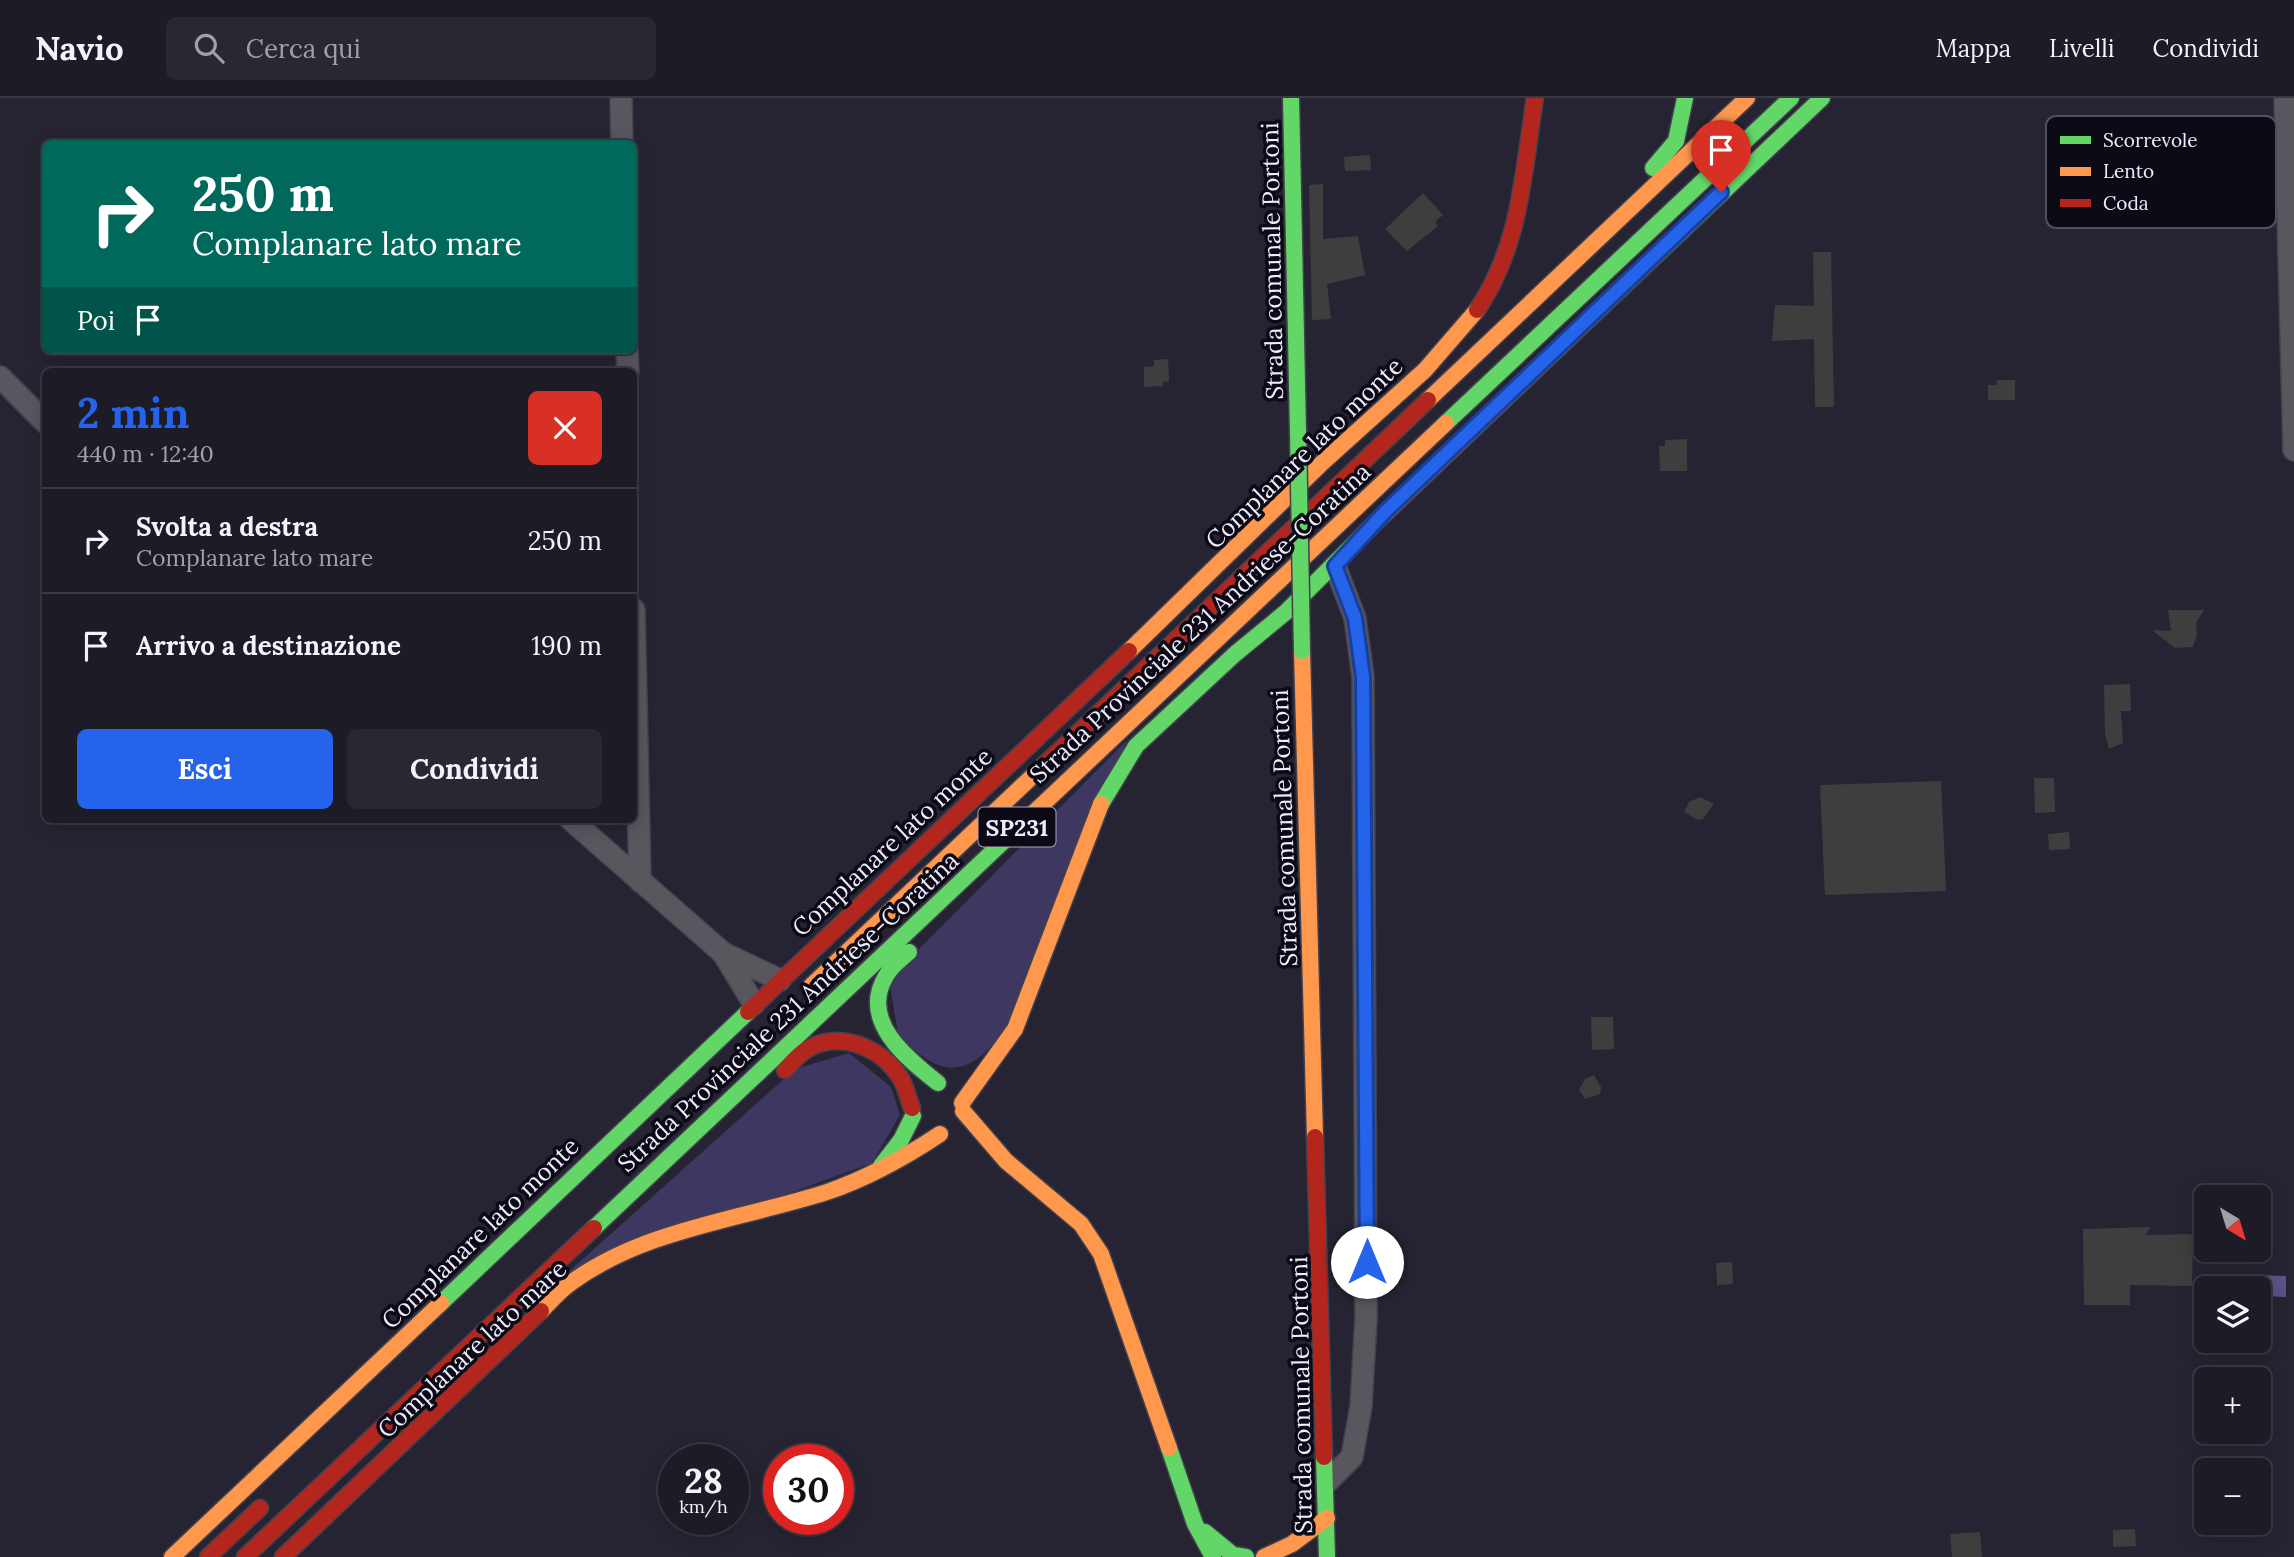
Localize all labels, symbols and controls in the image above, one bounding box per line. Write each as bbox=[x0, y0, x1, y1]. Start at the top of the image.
search box bbox=[166, 17, 656, 80]
text: Navio bbox=[35, 27, 124, 69]
icon: search bbox=[190, 29, 228, 67]
text: Cerca qui bbox=[246, 32, 361, 65]
text: Mappa bbox=[1936, 33, 2011, 64]
text: Livelli bbox=[2049, 33, 2115, 64]
text: Condividi bbox=[2153, 33, 2259, 64]
legend bbox=[2046, 116, 2276, 228]
pin bbox=[1691, 120, 1751, 192]
street label: Strada comunale Portoni bbox=[1254, 122, 1290, 400]
text: Scorrevole bbox=[2103, 128, 2198, 152]
icon: arrive bbox=[1702, 131, 1740, 169]
text: Lento bbox=[2103, 159, 2154, 183]
text: 250 m bbox=[192, 162, 334, 224]
icon: right bbox=[77, 168, 168, 259]
text: Coda bbox=[2103, 191, 2149, 215]
text: Complanare lato mare bbox=[192, 223, 522, 264]
icon: arrive bbox=[129, 301, 167, 339]
text: Poi bbox=[77, 304, 115, 337]
street label: Complanare lato monte bbox=[1199, 351, 1409, 555]
text: 2 min bbox=[77, 386, 190, 440]
button: close bbox=[528, 391, 602, 465]
text: 440 m · 12:40 bbox=[77, 439, 214, 468]
street label: Strada Provinciale 231 Andriese-Coratina bbox=[1023, 456, 1377, 790]
text: Svolta a destra bbox=[136, 510, 318, 543]
icon: right bbox=[77, 522, 115, 560]
text: 250 m bbox=[528, 524, 602, 557]
text: Complanare lato mare bbox=[136, 543, 373, 572]
icon: arrive bbox=[77, 627, 115, 665]
text: Arrivo a destinazione bbox=[136, 629, 401, 662]
text: 190 m bbox=[531, 629, 602, 662]
street label: Strada comunale Portoni bbox=[1264, 689, 1304, 967]
button: Esci bbox=[77, 729, 333, 809]
button: Condividi bbox=[347, 729, 602, 809]
street label: Complanare lato monte bbox=[785, 741, 999, 943]
road number: SP231 bbox=[978, 807, 1056, 846]
street label: Strada Provinciale 231 Andriese-Coratina bbox=[611, 845, 965, 1179]
street label: Complanare lato monte bbox=[375, 1131, 585, 1335]
north arrow bbox=[2194, 1185, 2272, 1262]
map controls bbox=[2194, 1185, 2271, 1535]
position arrow bbox=[1330, 1225, 1404, 1299]
street label: Complanare lato mare bbox=[371, 1253, 573, 1445]
street label: Strada comunale Portoni bbox=[1283, 1256, 1319, 1534]
button: layers bbox=[2194, 1276, 2271, 1353]
button: + bbox=[2194, 1367, 2271, 1444]
speed limit sign: 30 bbox=[763, 1444, 854, 1535]
text: 28 bbox=[684, 1458, 723, 1503]
button: − bbox=[2194, 1458, 2271, 1535]
text: km/h bbox=[679, 1495, 728, 1518]

